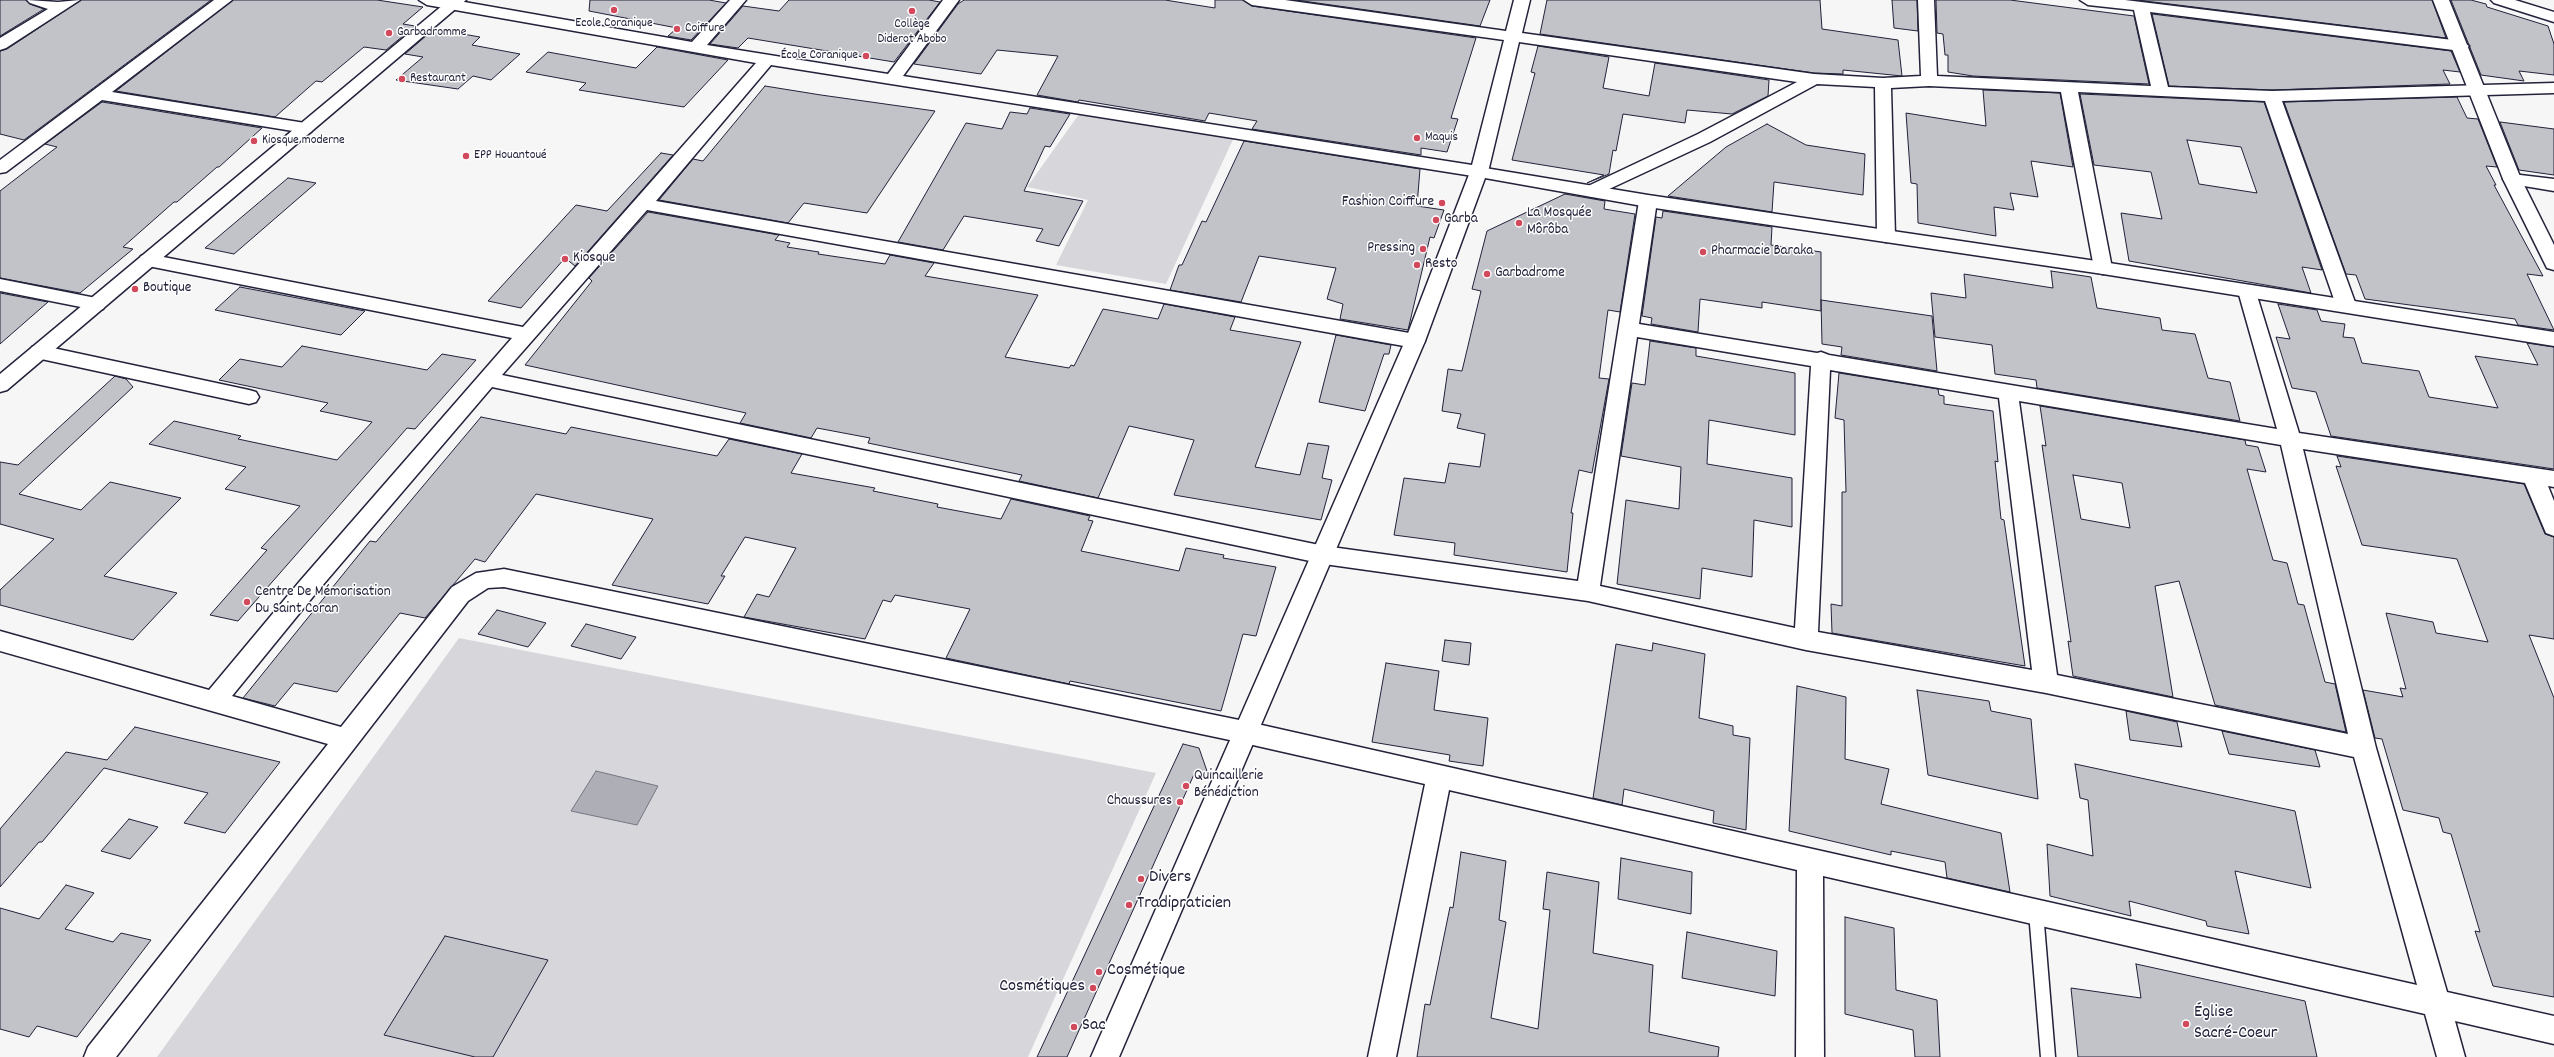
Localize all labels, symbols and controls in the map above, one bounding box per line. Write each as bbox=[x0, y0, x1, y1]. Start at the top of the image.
marker: Ecole Coranique bbox=[609, 5, 619, 15]
marker: Collège Diderot Abobo bbox=[907, 6, 917, 16]
place label: Ecole Coranique bbox=[575, 16, 653, 32]
place label: Collège Diderot Abobo bbox=[877, 17, 947, 48]
place label: Coiffure bbox=[685, 21, 725, 37]
marker: Coiffure bbox=[672, 24, 682, 34]
place label: Garbadromme bbox=[397, 25, 466, 41]
marker: Garbadromme bbox=[384, 28, 394, 38]
place label: École Coranique bbox=[781, 48, 858, 64]
marker: École Coranique bbox=[861, 51, 871, 61]
place label: Restaurant bbox=[410, 71, 466, 87]
marker: Restaurant bbox=[397, 74, 407, 84]
place label: Maquis bbox=[1425, 130, 1458, 146]
place label: Kiosque moderne bbox=[262, 133, 345, 149]
marker: Maquis bbox=[1412, 133, 1422, 143]
marker: Kiosque moderne bbox=[249, 136, 259, 146]
place label: EPP Houantoué bbox=[474, 148, 547, 164]
marker: EPP Houantoué bbox=[461, 151, 471, 161]
place label: Fashion Coiffure bbox=[1342, 194, 1434, 212]
marker: Fashion Coiffure bbox=[1437, 198, 1447, 208]
place label: La Mosquée Môrôba bbox=[1527, 205, 1592, 240]
place label: Garba bbox=[1444, 211, 1478, 229]
marker: Garba bbox=[1431, 215, 1441, 225]
marker: La Mosquée Môrôba bbox=[1514, 218, 1524, 228]
place label: Pressing bbox=[1367, 240, 1415, 258]
place label: Pharmacie Baraka bbox=[1711, 243, 1813, 261]
marker: Pressing bbox=[1418, 244, 1428, 254]
marker: Pharmacie Baraka bbox=[1698, 247, 1708, 257]
place label: Kiosque bbox=[573, 250, 615, 268]
marker: Kiosque bbox=[560, 254, 570, 264]
place label: Resto bbox=[1425, 256, 1457, 274]
marker: Resto bbox=[1412, 260, 1422, 270]
place label: Garbadrome bbox=[1495, 265, 1565, 283]
marker: Garbadrome bbox=[1482, 269, 1492, 279]
place label: Boutique bbox=[143, 280, 191, 298]
marker: Boutique bbox=[130, 284, 140, 294]
place label: Centre De Mémorisation Du Saint Coran bbox=[255, 584, 391, 619]
marker: Centre De Mémorisation Du Saint Coran bbox=[242, 597, 252, 607]
place label: Quincaillerie Bénédiction bbox=[1194, 768, 1263, 803]
marker: Quincaillerie Bénédiction bbox=[1181, 781, 1191, 791]
place label: Chaussures bbox=[1107, 793, 1172, 811]
marker: Chaussures bbox=[1175, 797, 1185, 807]
place label: Divers bbox=[1149, 868, 1191, 890]
marker: Divers bbox=[1136, 874, 1146, 884]
place label: Tradipraticien bbox=[1137, 894, 1231, 916]
marker: Tradipraticien bbox=[1124, 900, 1134, 910]
place label: Cosmétique bbox=[1107, 961, 1185, 983]
marker: Cosmétique bbox=[1094, 967, 1104, 977]
place label: Cosmétiques bbox=[999, 977, 1085, 999]
marker: Cosmétiques bbox=[1088, 983, 1098, 993]
place label: Église Sacré-Coeur bbox=[2194, 1003, 2277, 1046]
place label: Sac bbox=[1082, 1016, 1106, 1038]
marker: Église Sacré-Coeur bbox=[2181, 1019, 2191, 1029]
marker: Sac bbox=[1069, 1022, 1079, 1032]

